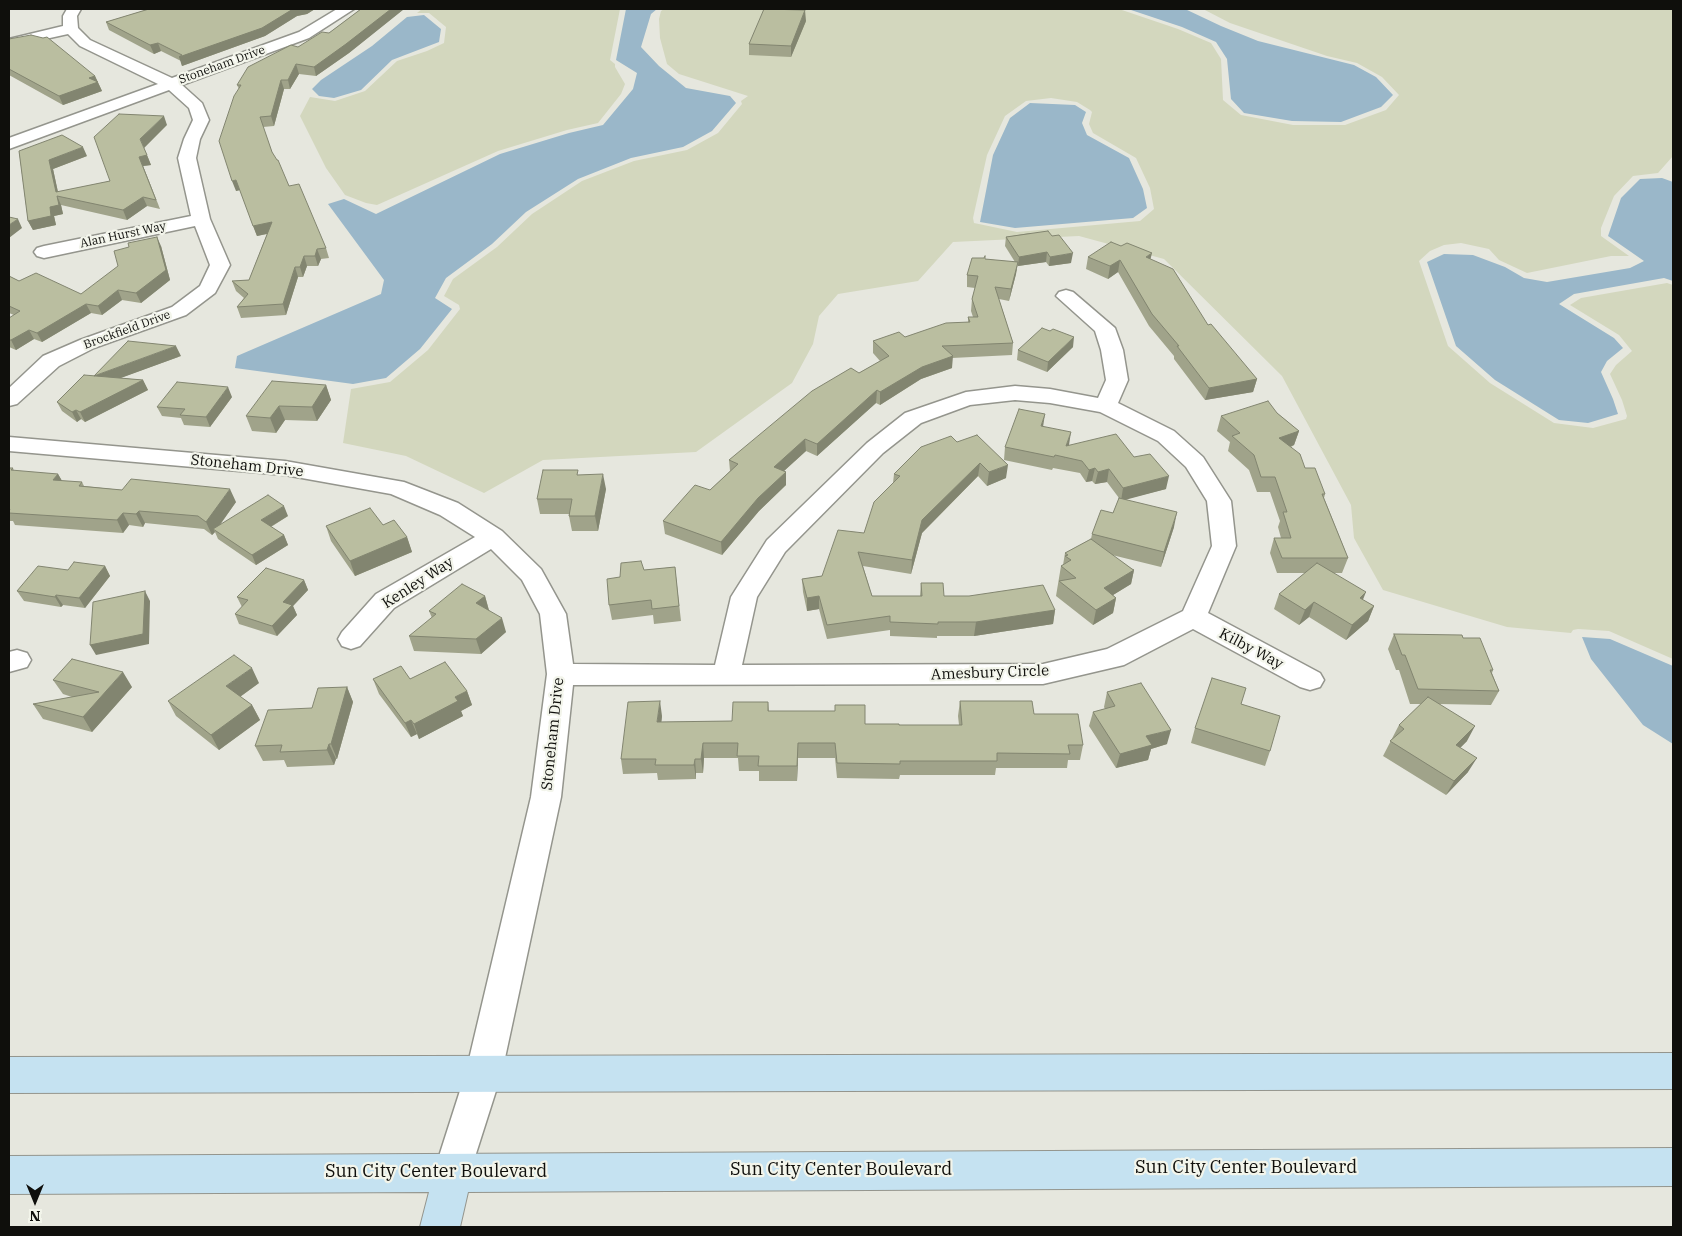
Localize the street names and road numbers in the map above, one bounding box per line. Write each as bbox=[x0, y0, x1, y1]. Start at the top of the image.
street label: Stoneham Drive bbox=[177, 43, 267, 87]
street label: Alan Hurst Way bbox=[79, 219, 167, 251]
street label: Brockfield Drive bbox=[82, 308, 172, 352]
street label: Stoneham Drive bbox=[190, 451, 304, 481]
street label: Kenley Way bbox=[379, 553, 457, 613]
street label: Kilby Way bbox=[1216, 625, 1286, 673]
street label: Amesbury Circle bbox=[931, 662, 1049, 684]
street label: Stoneham Drive bbox=[538, 677, 568, 791]
street label: Sun City Center Boulevard bbox=[1135, 1157, 1357, 1179]
street label: Sun City Center Boulevard bbox=[730, 1159, 952, 1181]
street label: Sun City Center Boulevard bbox=[325, 1161, 547, 1183]

